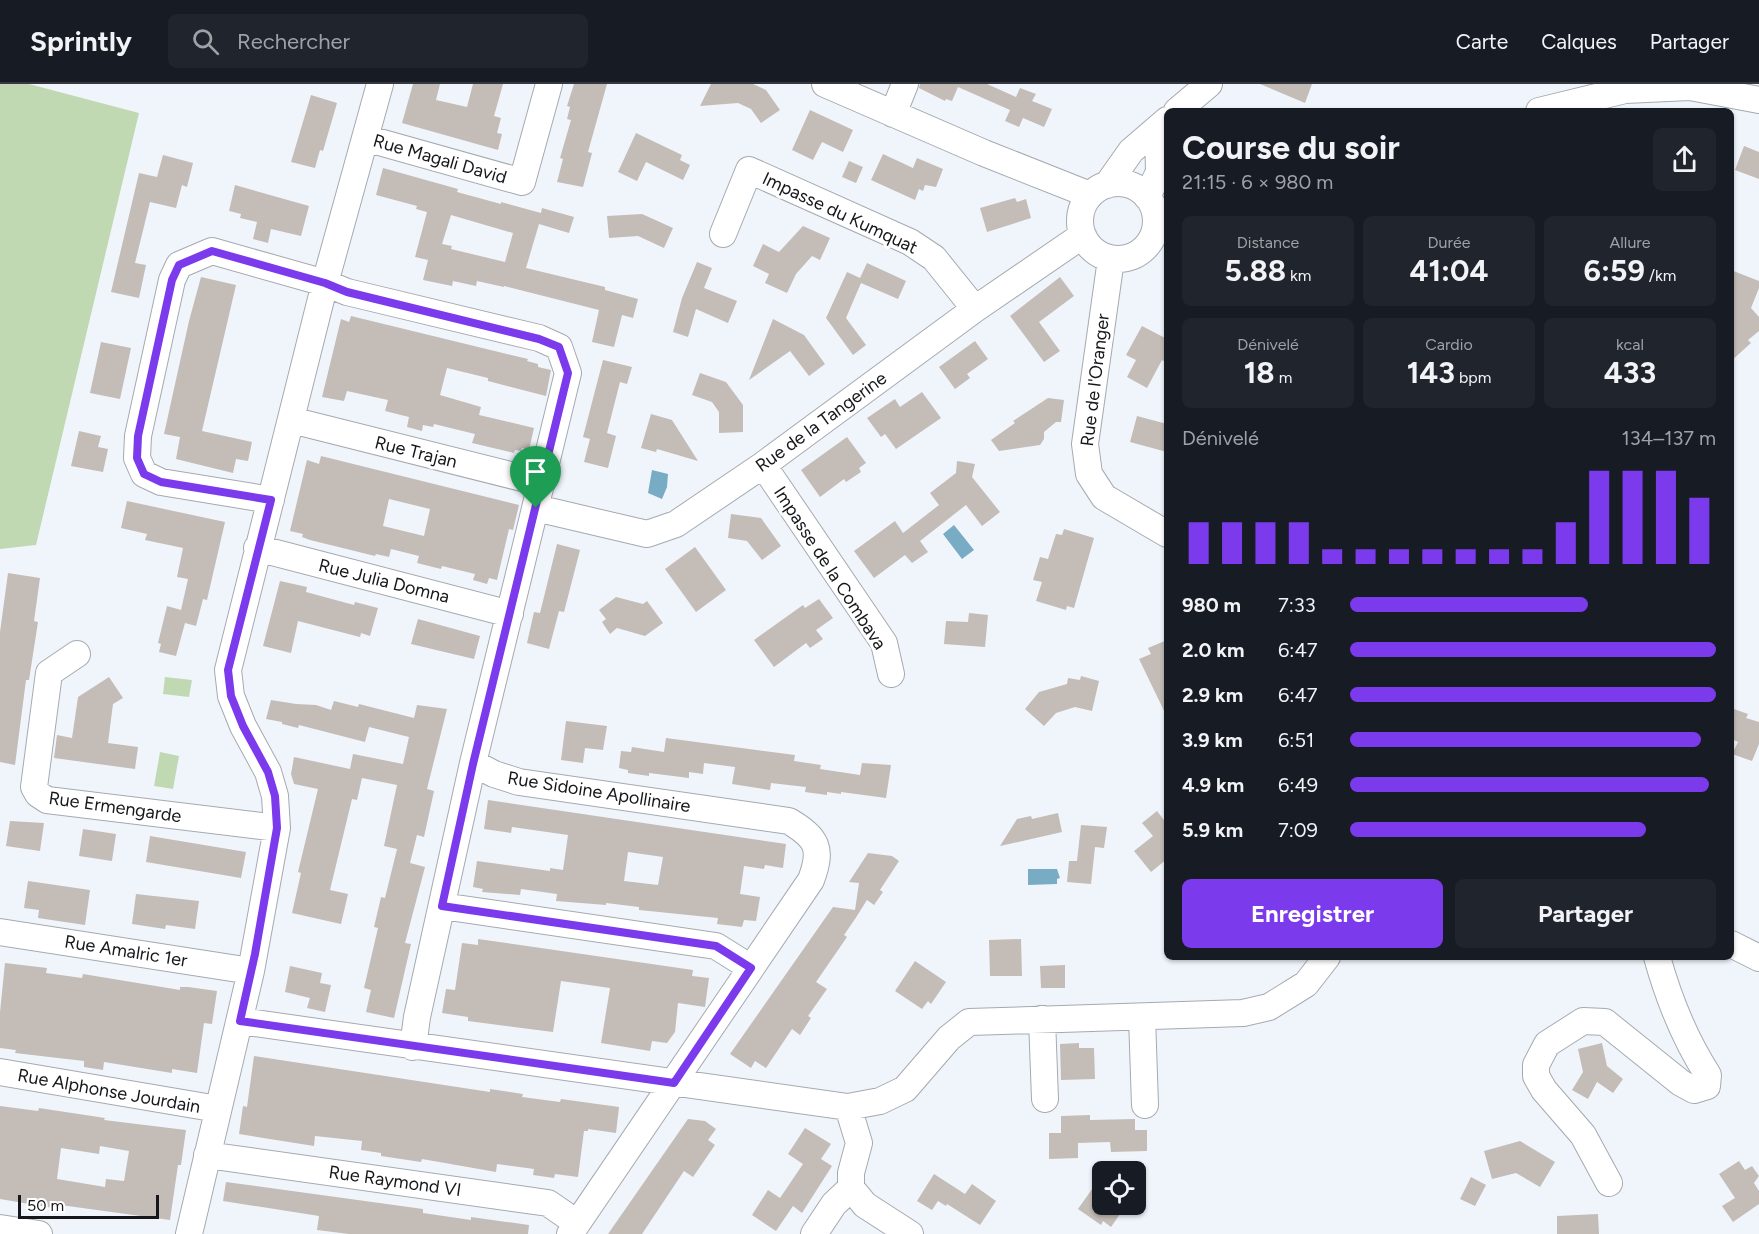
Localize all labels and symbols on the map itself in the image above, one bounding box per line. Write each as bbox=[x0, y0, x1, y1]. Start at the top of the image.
street label: Rue Magali David bbox=[371, 129, 509, 189]
street label: Impasse du Kumquat bbox=[759, 167, 921, 259]
street label: Rue de l'Oranger bbox=[1076, 312, 1114, 448]
street label: Rue de la Tangerine bbox=[751, 367, 891, 477]
street label: Rue Trajan bbox=[373, 431, 459, 473]
pin bbox=[510, 446, 561, 508]
street label: Impasse de la Combava bbox=[769, 482, 891, 654]
street label: Rue Julia Domna bbox=[316, 554, 452, 608]
street label: Rue Sidoine Apollinaire bbox=[506, 767, 692, 817]
street label: Rue Ermengarde bbox=[47, 787, 183, 827]
street label: Rue Amalric 1er bbox=[63, 930, 189, 972]
street label: Rue Alphonse Jourdain bbox=[16, 1064, 202, 1118]
street label: Rue Raymond VI bbox=[327, 1161, 463, 1201]
scale bar bbox=[18, 1192, 159, 1220]

